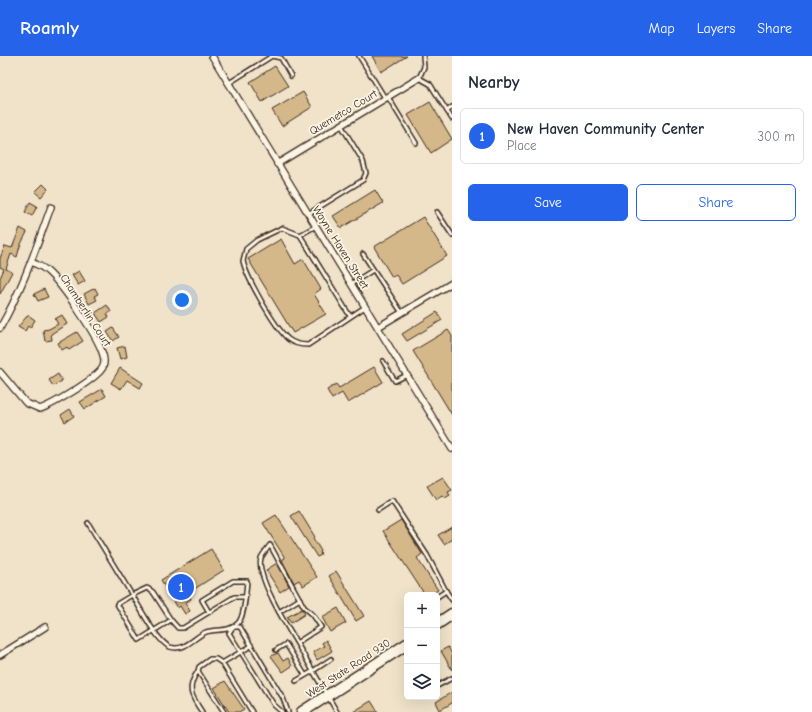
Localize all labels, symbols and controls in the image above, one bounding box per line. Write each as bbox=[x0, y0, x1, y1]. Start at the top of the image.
text: Roamly bbox=[20, 17, 79, 39]
text: Map bbox=[648, 20, 675, 37]
text: Layers bbox=[697, 20, 735, 37]
text: Share bbox=[757, 20, 792, 37]
text: Nearby bbox=[468, 73, 519, 92]
street label: Quemetco Court bbox=[307, 87, 380, 138]
text: New Haven Community Center bbox=[507, 120, 704, 138]
text: 1 bbox=[479, 129, 485, 144]
text: 300 m bbox=[757, 129, 795, 144]
text: Place bbox=[507, 138, 537, 153]
button: Save bbox=[468, 184, 628, 221]
button: Share bbox=[636, 184, 796, 221]
street label: Wayne Haven Street bbox=[310, 203, 372, 292]
street label: Chamberlin Court bbox=[57, 272, 114, 350]
your location bbox=[172, 290, 192, 310]
pin: 1 bbox=[168, 572, 194, 602]
map controls bbox=[404, 592, 440, 700]
button: + bbox=[404, 592, 440, 628]
button: − bbox=[404, 628, 440, 664]
street label: West State Road 930 bbox=[304, 636, 393, 701]
button: layers bbox=[404, 664, 440, 700]

